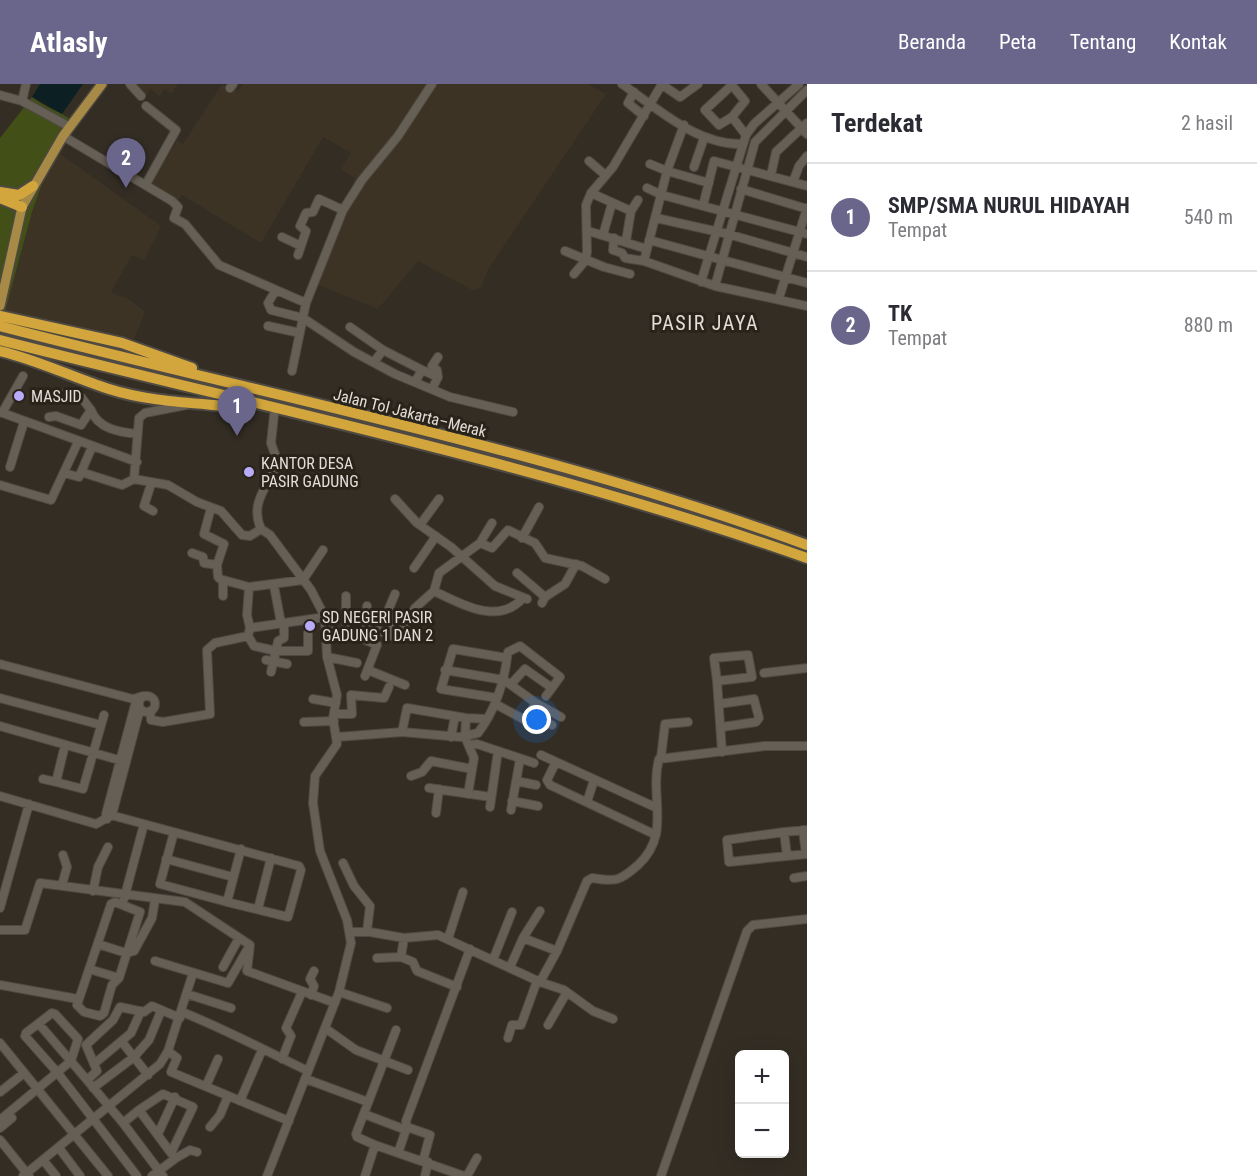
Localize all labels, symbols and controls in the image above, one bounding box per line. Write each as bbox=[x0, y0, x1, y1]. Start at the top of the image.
text: Atlasly bbox=[30, 26, 108, 59]
text: Beranda bbox=[898, 30, 966, 54]
text: Peta bbox=[999, 30, 1037, 54]
text: Tentang bbox=[1070, 30, 1136, 54]
text: Kontak bbox=[1169, 30, 1227, 54]
text: Terdekat bbox=[831, 108, 923, 138]
text: 2 hasil bbox=[1181, 111, 1233, 135]
pin: 2 bbox=[106, 138, 146, 188]
text: SMP/SMA NURUL HIDAYAH bbox=[888, 193, 1130, 218]
text: 1 bbox=[845, 205, 856, 229]
text: 540 m bbox=[1184, 205, 1233, 229]
text: Tempat bbox=[888, 218, 947, 242]
text: TK bbox=[888, 301, 912, 326]
district label: PASIR JAYA bbox=[651, 311, 759, 335]
text: 2 bbox=[845, 313, 856, 337]
text: 880 m bbox=[1184, 313, 1233, 337]
text: Tempat bbox=[888, 326, 947, 350]
street label: Jalan Tol Jakarta–Merak bbox=[332, 385, 489, 441]
pin: 1 bbox=[218, 386, 256, 436]
place label: MASJID bbox=[31, 387, 82, 406]
marker: MASJID bbox=[12, 389, 26, 403]
place label: KANTOR DESA PASIR GADUNG bbox=[261, 454, 359, 491]
marker: KANTOR DESA PASIR GADUNG bbox=[242, 465, 256, 479]
place label: SD NEGERI PASIR GADUNG 1 DAN 2 bbox=[322, 608, 433, 645]
marker: SD NEGERI PASIR GADUNG 1 DAN 2 bbox=[303, 619, 317, 633]
your location bbox=[522, 705, 551, 734]
map controls bbox=[735, 1050, 789, 1158]
button: + bbox=[735, 1050, 789, 1104]
button: − bbox=[735, 1104, 789, 1158]

